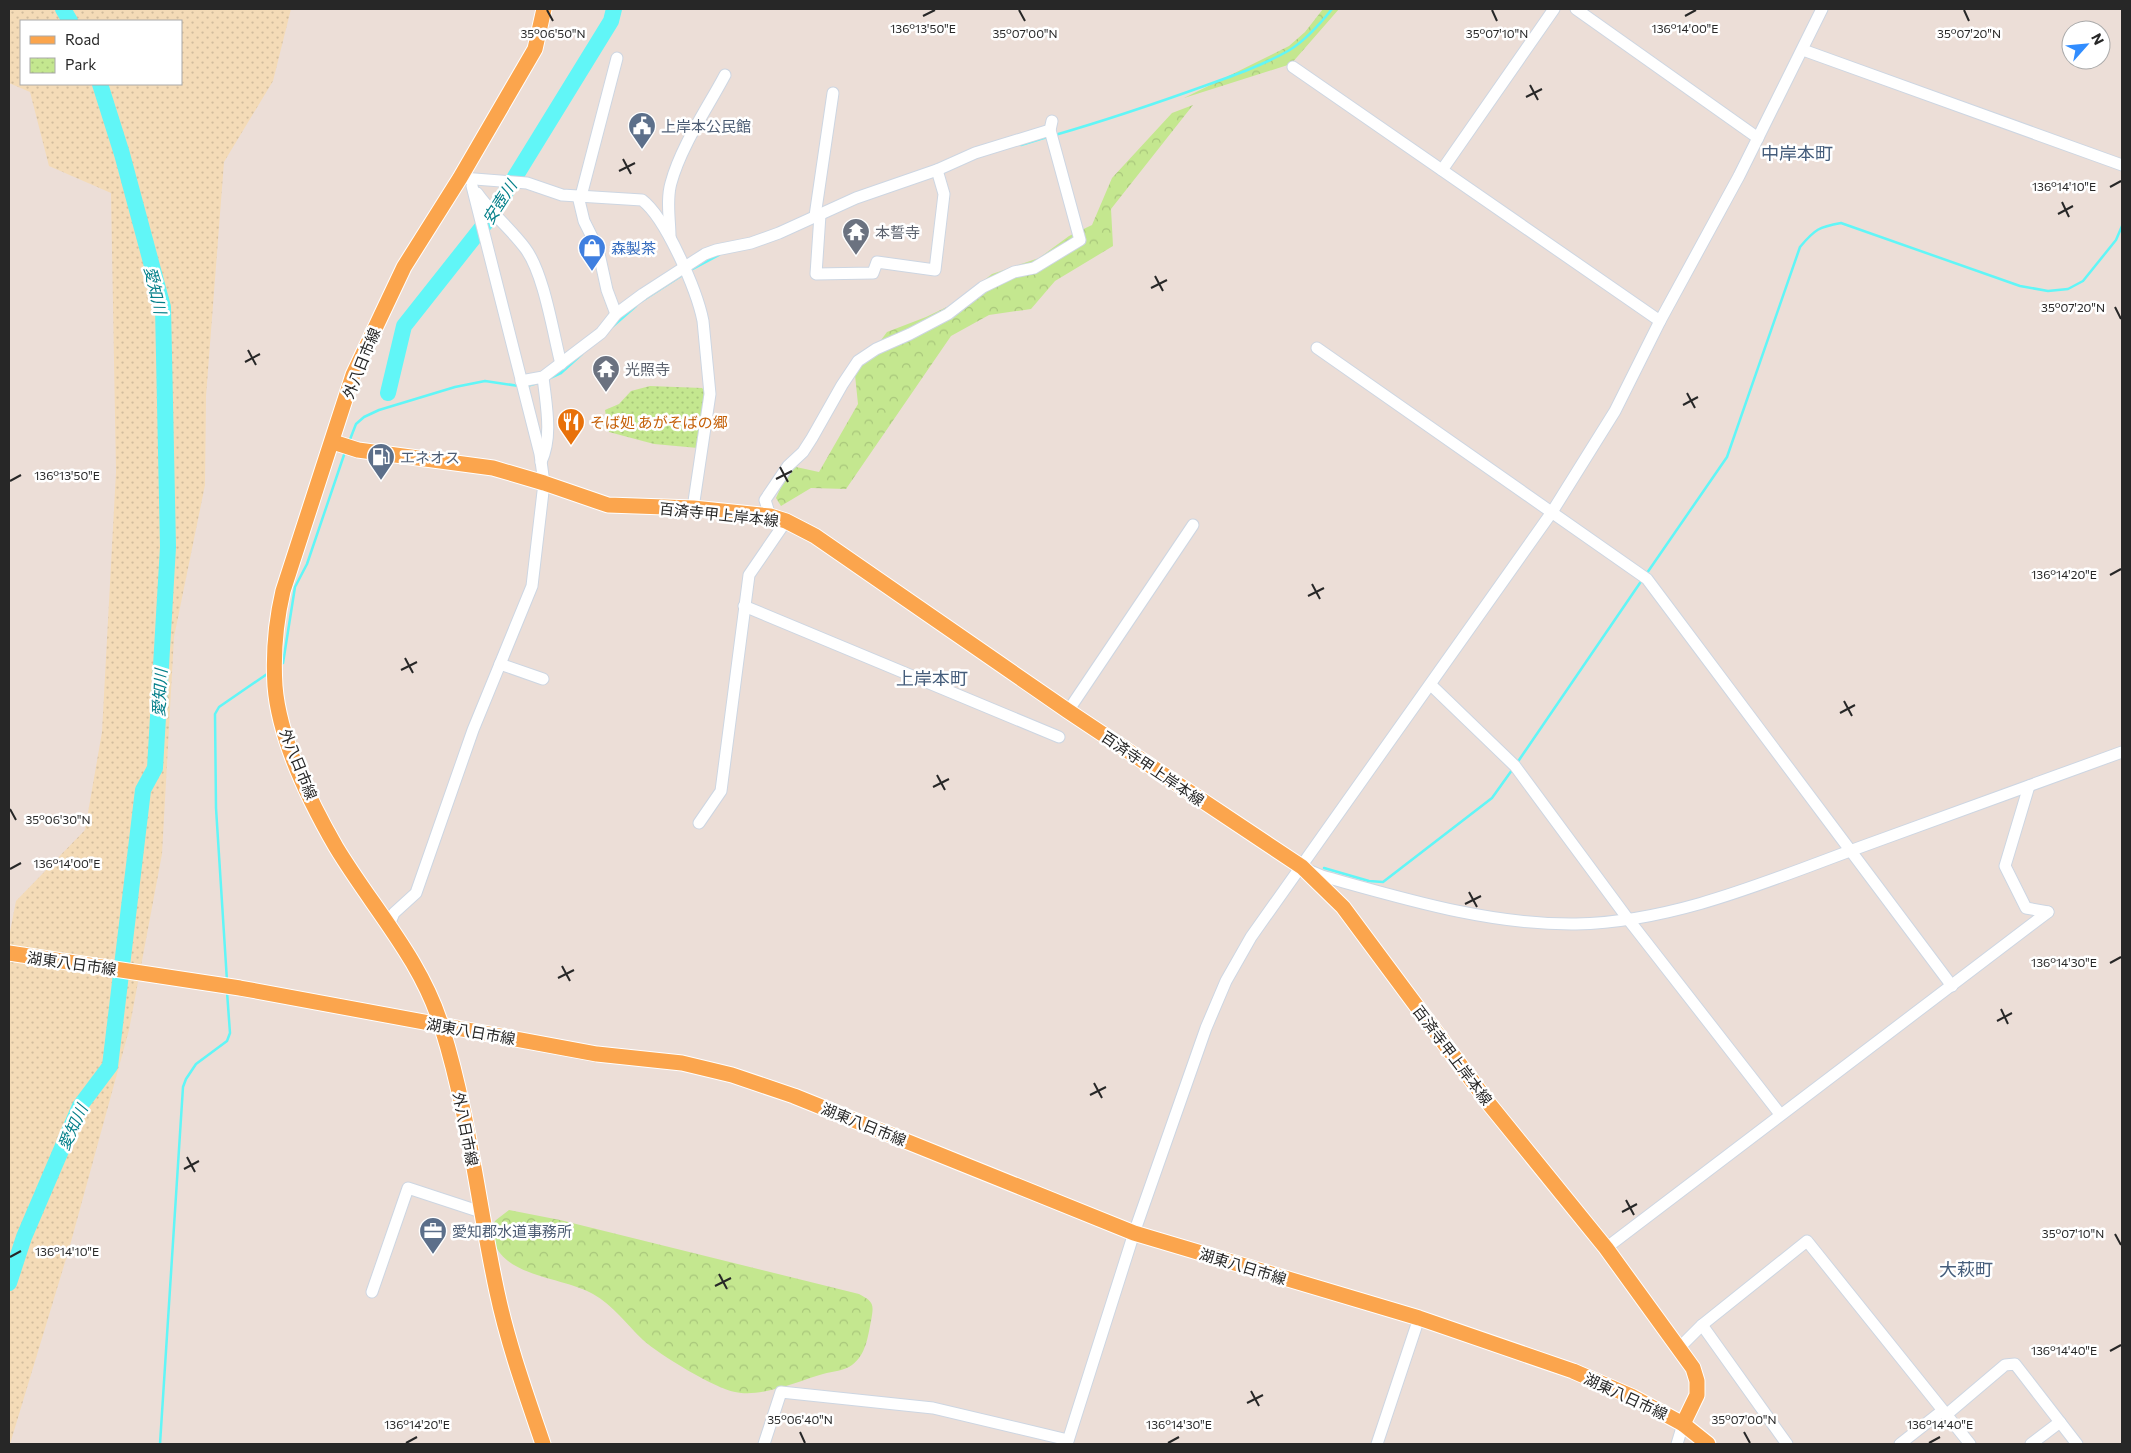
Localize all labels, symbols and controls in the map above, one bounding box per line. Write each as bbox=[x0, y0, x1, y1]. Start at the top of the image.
legend bbox=[20, 20, 182, 85]
north arrow bbox=[2061, 20, 2111, 70]
text: 136°13'50"E bbox=[890, 21, 956, 35]
text: 136°14'00"E bbox=[1652, 21, 1718, 35]
text: 35°06'50"N bbox=[520, 26, 586, 40]
text: 35°07'00"N bbox=[992, 26, 1058, 40]
text: 35°07'10"N bbox=[1466, 26, 1528, 40]
text: 35°07'20"N bbox=[1937, 26, 2001, 40]
text: Road bbox=[65, 30, 100, 48]
text: N bbox=[2088, 30, 2108, 47]
text: Park bbox=[65, 55, 96, 73]
public building icon: 上岸本公民館 bbox=[627, 111, 657, 150]
place label: 上岸本公民館 bbox=[661, 117, 751, 135]
district label: 中岸本町 bbox=[1761, 142, 1833, 164]
water label: 安壺川 bbox=[478, 175, 521, 227]
text: 136°14'10"E bbox=[2032, 179, 2096, 193]
temple icon: 本誓寺 bbox=[841, 217, 871, 256]
place label: 本誓寺 bbox=[875, 223, 920, 241]
shop icon: 森製茶 bbox=[577, 233, 607, 272]
place label: 森製茶 bbox=[611, 239, 656, 257]
water label: 愛知川 bbox=[141, 264, 171, 317]
text: 35°07'20"N bbox=[2041, 300, 2105, 314]
street label: 外八日市線 bbox=[339, 325, 383, 401]
temple icon: 光照寺 bbox=[591, 354, 621, 393]
place label: 光照寺 bbox=[625, 360, 670, 378]
restaurant icon: そば処 あがそばの郷 bbox=[556, 407, 586, 446]
place label: そば処 あがそばの郷 bbox=[590, 413, 728, 431]
fuel station icon: エネオス bbox=[366, 442, 396, 481]
place label: エネオス bbox=[400, 448, 460, 466]
text: 136°13'50"E bbox=[34, 468, 100, 482]
street label: 百済寺甲上岸本線 bbox=[658, 499, 780, 529]
text: 136°14'20"E bbox=[2031, 567, 2097, 581]
water label: 愛知川 bbox=[148, 667, 170, 717]
district label: 上岸本町 bbox=[896, 667, 968, 689]
street label: 外八日市線 bbox=[277, 726, 321, 802]
street label: 百済寺甲上岸本線 bbox=[1098, 727, 1208, 809]
text: 35°06'30"N bbox=[25, 812, 91, 826]
text: 136°14'00"E bbox=[34, 856, 100, 870]
street label: 湖東八日市線 bbox=[26, 948, 118, 978]
text: 136°14'30"E bbox=[2031, 955, 2097, 969]
street label: 百済寺甲上岸本線 bbox=[1410, 1002, 1496, 1108]
street label: 湖東八日市線 bbox=[425, 1014, 517, 1048]
street label: 外八日市線 bbox=[450, 1090, 482, 1168]
water label: 愛知川 bbox=[53, 1099, 92, 1153]
street label: 湖東八日市線 bbox=[819, 1099, 909, 1149]
office icon: 愛知郡水道事務所 bbox=[418, 1216, 448, 1255]
place label: 愛知郡水道事務所 bbox=[452, 1222, 572, 1240]
text: 35°07'10"N bbox=[2042, 1226, 2104, 1240]
text: 136°14'10"E bbox=[35, 1244, 99, 1258]
street label: 湖東八日市線 bbox=[1197, 1244, 1289, 1288]
district label: 大萩町 bbox=[1939, 1258, 1993, 1280]
text: 136°14'40"E bbox=[2031, 1343, 2097, 1357]
street label: 湖東八日市線 bbox=[1581, 1369, 1671, 1423]
text: 35°06'40"N bbox=[767, 1412, 833, 1426]
text: 35°07'00"N bbox=[1711, 1412, 1777, 1426]
text: 136°14'20"E bbox=[384, 1417, 450, 1431]
text: 136°14'30"E bbox=[1146, 1417, 1212, 1431]
text: 136°14'40"E bbox=[1907, 1417, 1973, 1431]

